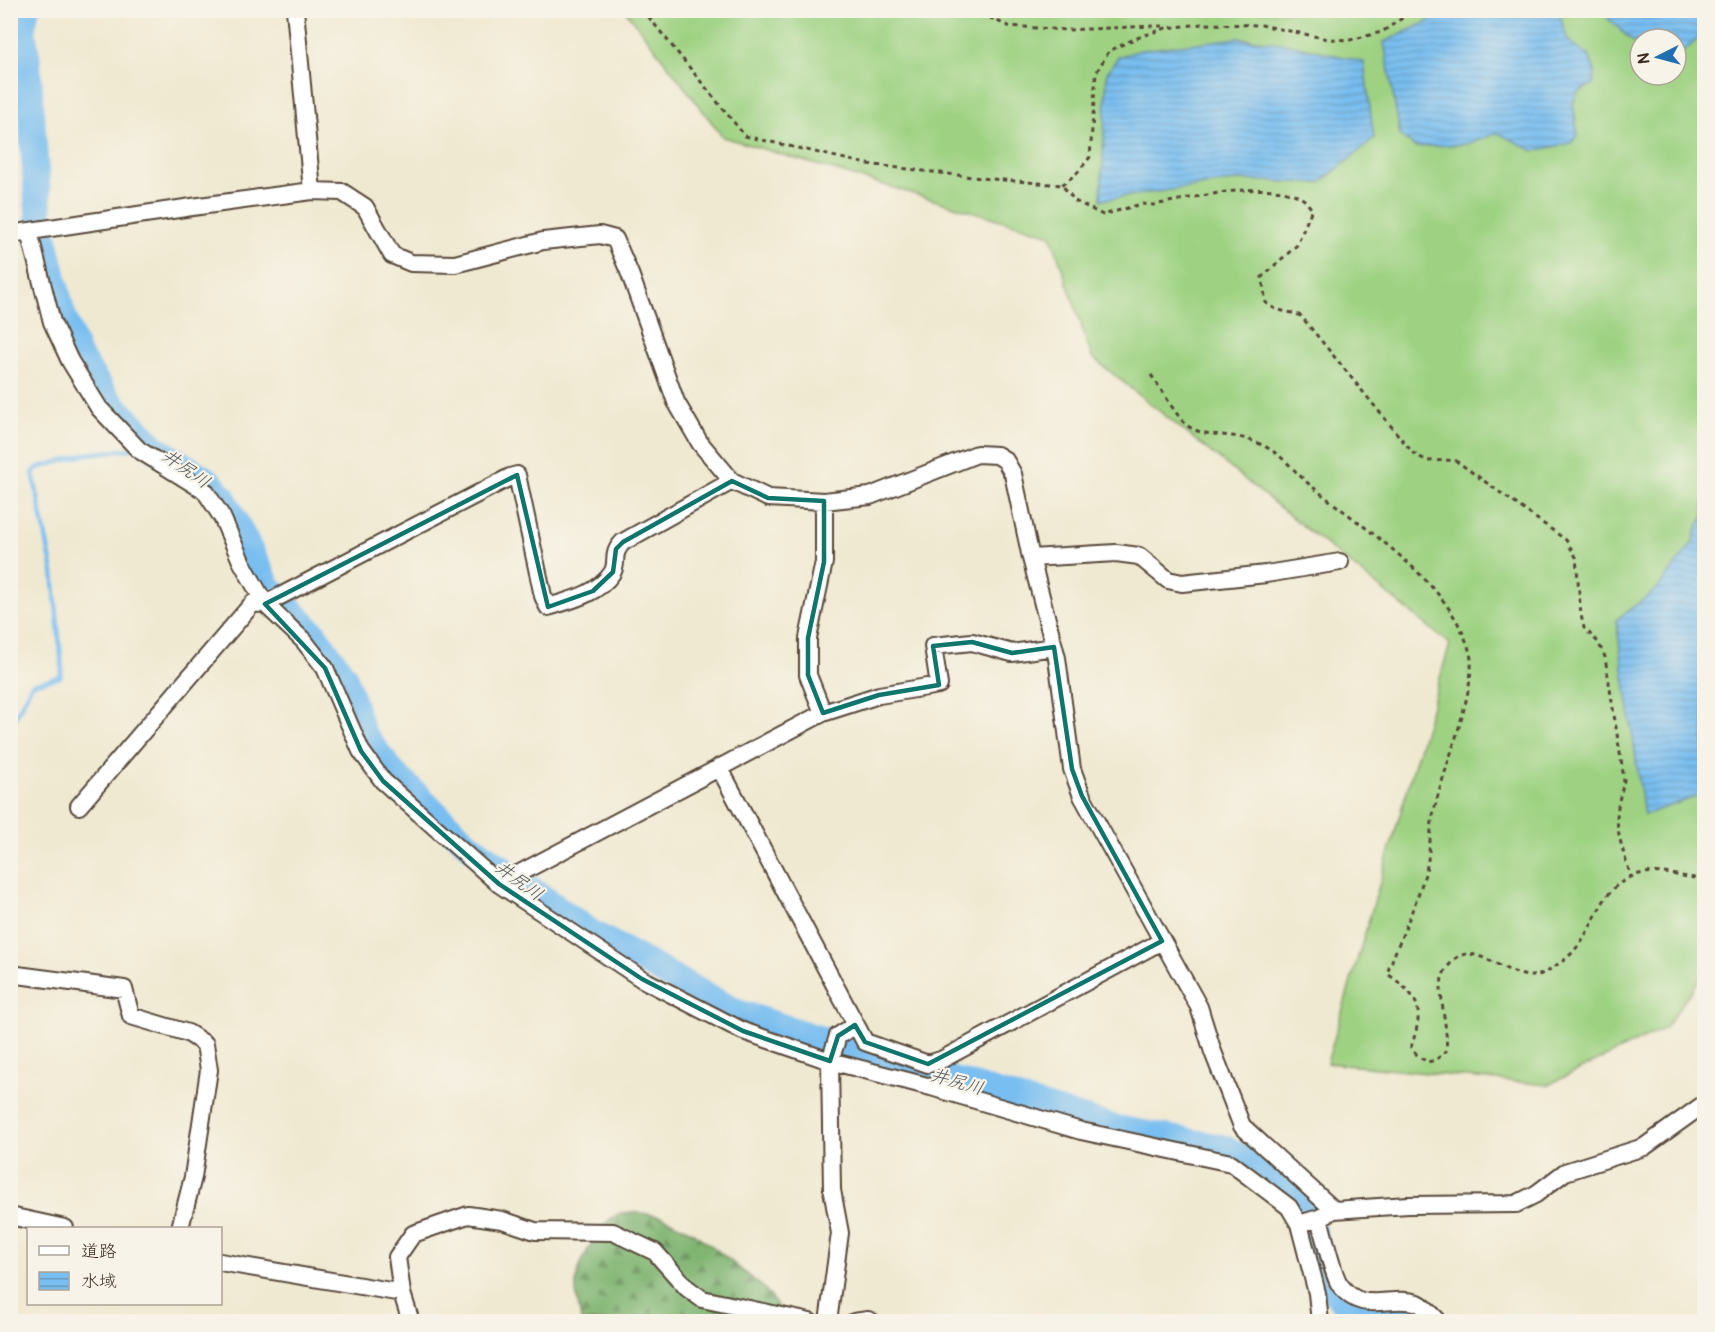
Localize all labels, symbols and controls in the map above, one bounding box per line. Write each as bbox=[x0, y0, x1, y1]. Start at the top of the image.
north arrow bbox=[1628, 27, 1688, 87]
text: N bbox=[1634, 52, 1655, 65]
water label: 井尻川 bbox=[157, 444, 215, 494]
water label: 井尻川 bbox=[490, 856, 548, 906]
water label: 井尻川 bbox=[928, 1064, 986, 1100]
legend bbox=[27, 1227, 222, 1305]
text: 道路 bbox=[81, 1240, 117, 1263]
text: 水域 bbox=[81, 1270, 117, 1293]

